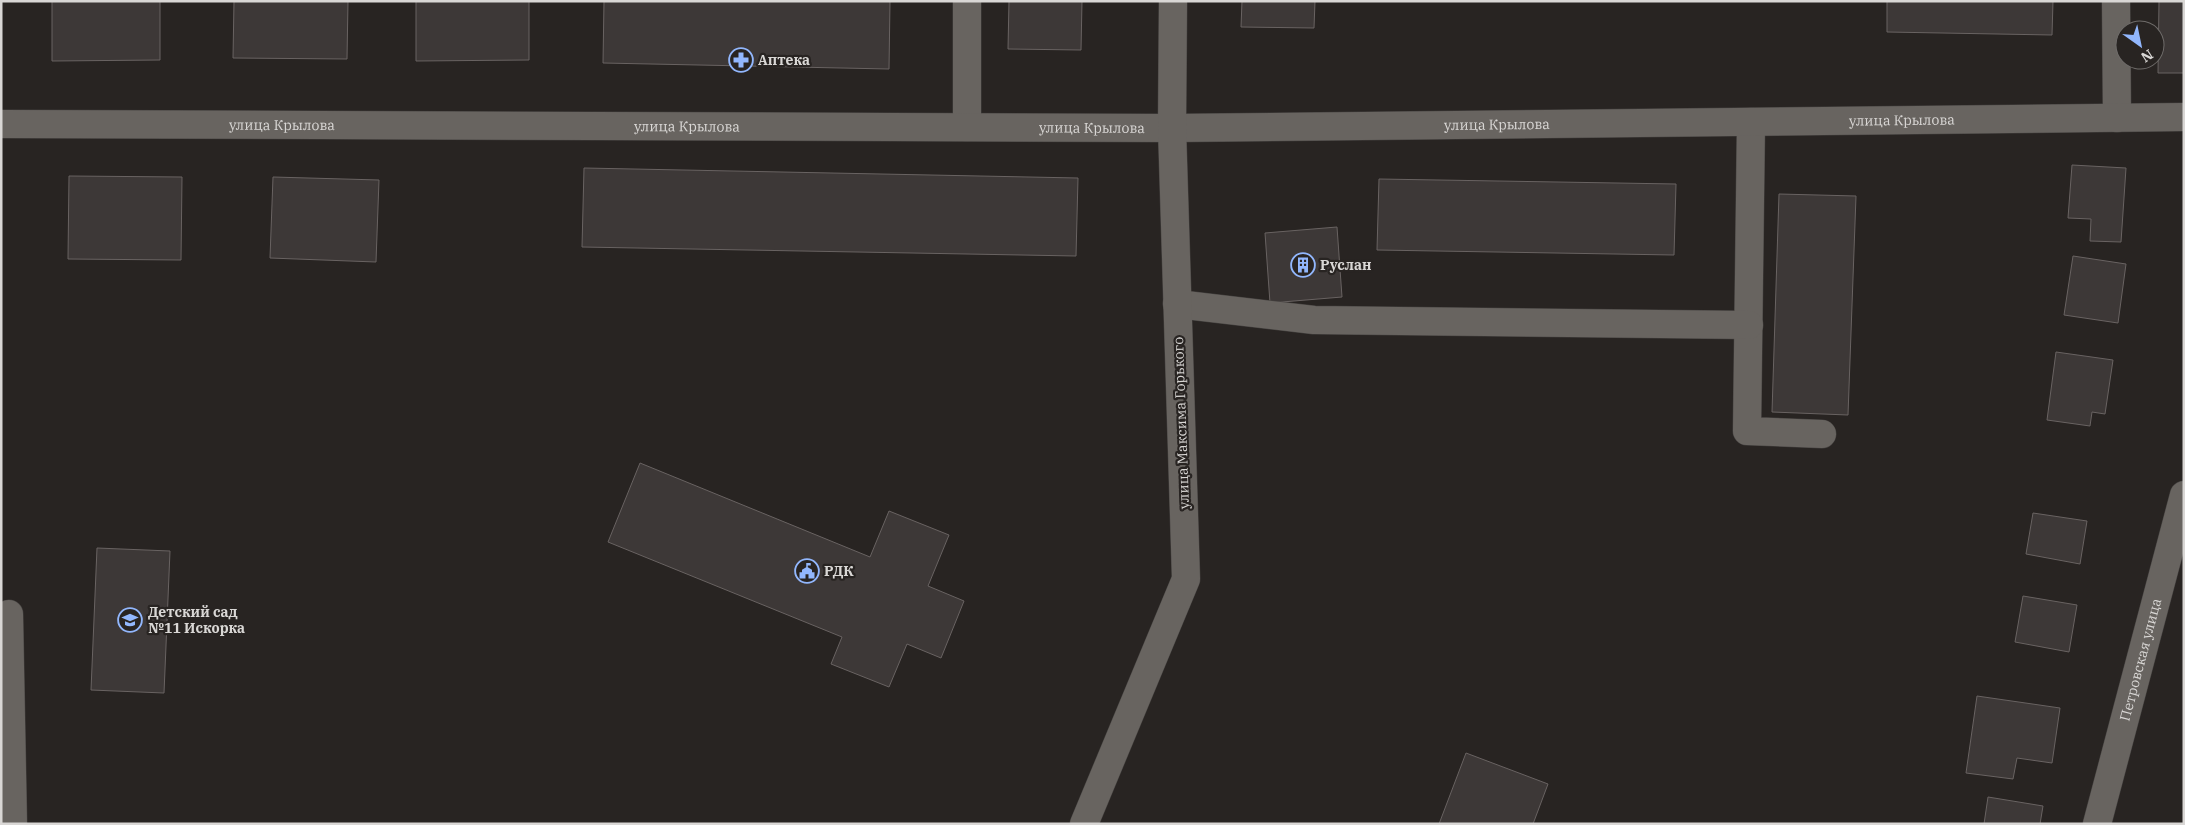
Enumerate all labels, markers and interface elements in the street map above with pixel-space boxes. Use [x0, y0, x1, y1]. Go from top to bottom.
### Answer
north arrow [2115, 20, 2165, 70]
text: N [2138, 45, 2157, 66]
pharmacy icon: Аптека [728, 47, 754, 73]
place label: Аптека [758, 51, 810, 69]
street label: улица Крылова [1849, 110, 1955, 130]
street label: улица Крылова [1444, 115, 1550, 134]
street label: улица Крылова [229, 116, 335, 134]
street label: улица Крылова [634, 117, 740, 136]
street label: улица Крылова [1039, 119, 1145, 137]
building icon: Руслан [1290, 252, 1316, 278]
place label: Руслан [1320, 256, 1371, 274]
street label: улица Максима Горького [1169, 336, 1193, 509]
public building icon: РДК [794, 558, 820, 584]
place label: РДК [824, 562, 854, 580]
street label: Петровская улица [2116, 596, 2165, 723]
place label: Детский сад №11 Искорка [148, 603, 245, 637]
school or university icon: Детский сад №11 Искорка [117, 607, 143, 633]

